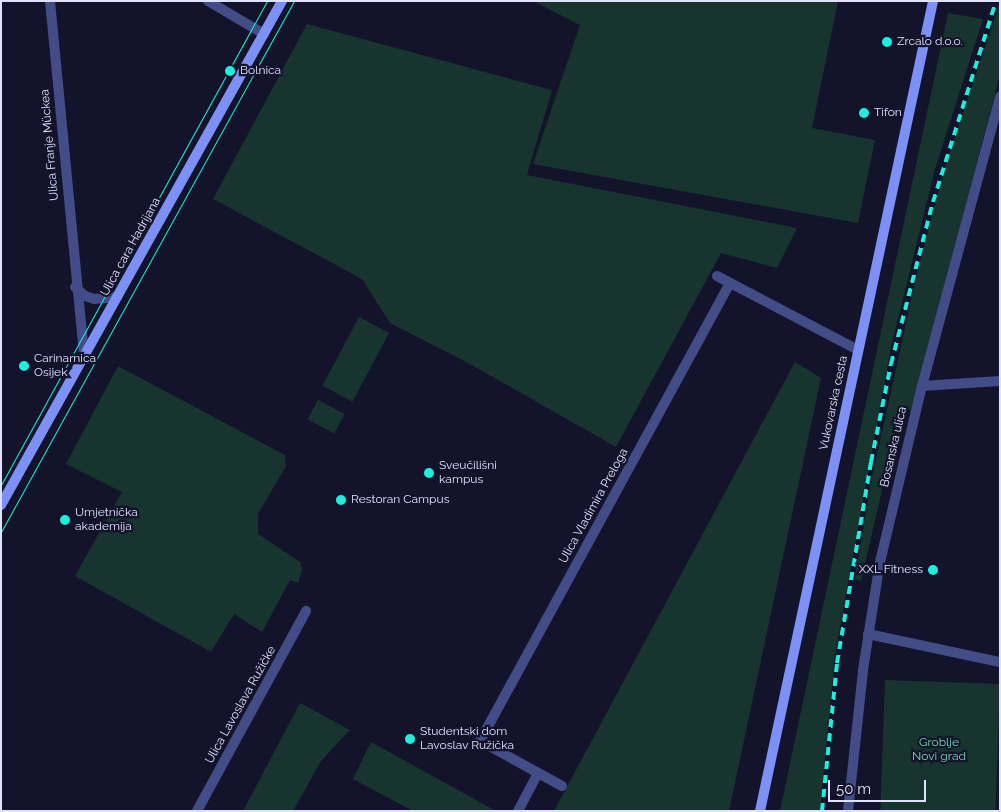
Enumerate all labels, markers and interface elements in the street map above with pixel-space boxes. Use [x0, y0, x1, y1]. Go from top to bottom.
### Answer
place label: Zrcalo d.o.o. [897, 35, 963, 49]
marker: Zrcalo d.o.o. [881, 36, 893, 48]
place label: Bolnica [240, 64, 281, 78]
marker: Bolnica [224, 65, 236, 77]
street label: Ulica Franje Mückea [38, 89, 62, 201]
place label: Tifon [874, 106, 902, 120]
marker: Tifon [858, 107, 870, 119]
street label: Ulica cara Hadrijana [98, 195, 164, 299]
place label: Carinarnica Osijek [34, 352, 96, 380]
street label: Vukovarska cesta [817, 354, 851, 452]
marker: Carinarnica Osijek [18, 360, 30, 372]
street label: Bosanska ulica [878, 405, 910, 489]
street label: Ulica Vladimira Preloga [556, 446, 632, 566]
place label: Sveučilišni kampus [439, 459, 497, 487]
marker: Sveučilišni kampus [423, 467, 435, 479]
place label: Restoran Campus [351, 493, 449, 507]
marker: Restoran Campus [335, 494, 347, 506]
place label: Umjetnička akademija [75, 506, 138, 534]
marker: Umjetnička akademija [59, 514, 71, 526]
place label: XXL Fitness [858, 563, 923, 577]
marker: XXL Fitness [927, 564, 939, 576]
street label: Ulica Lavoslava Ružičke [203, 644, 279, 766]
place label: Studentski dom Lavoslav Ružička [420, 725, 514, 753]
marker: Studentski dom Lavoslav Ružička [404, 733, 416, 745]
park label: Groblje Novi grad [912, 736, 966, 764]
scale bar [831, 770, 928, 802]
text: 50 m [836, 780, 871, 798]

